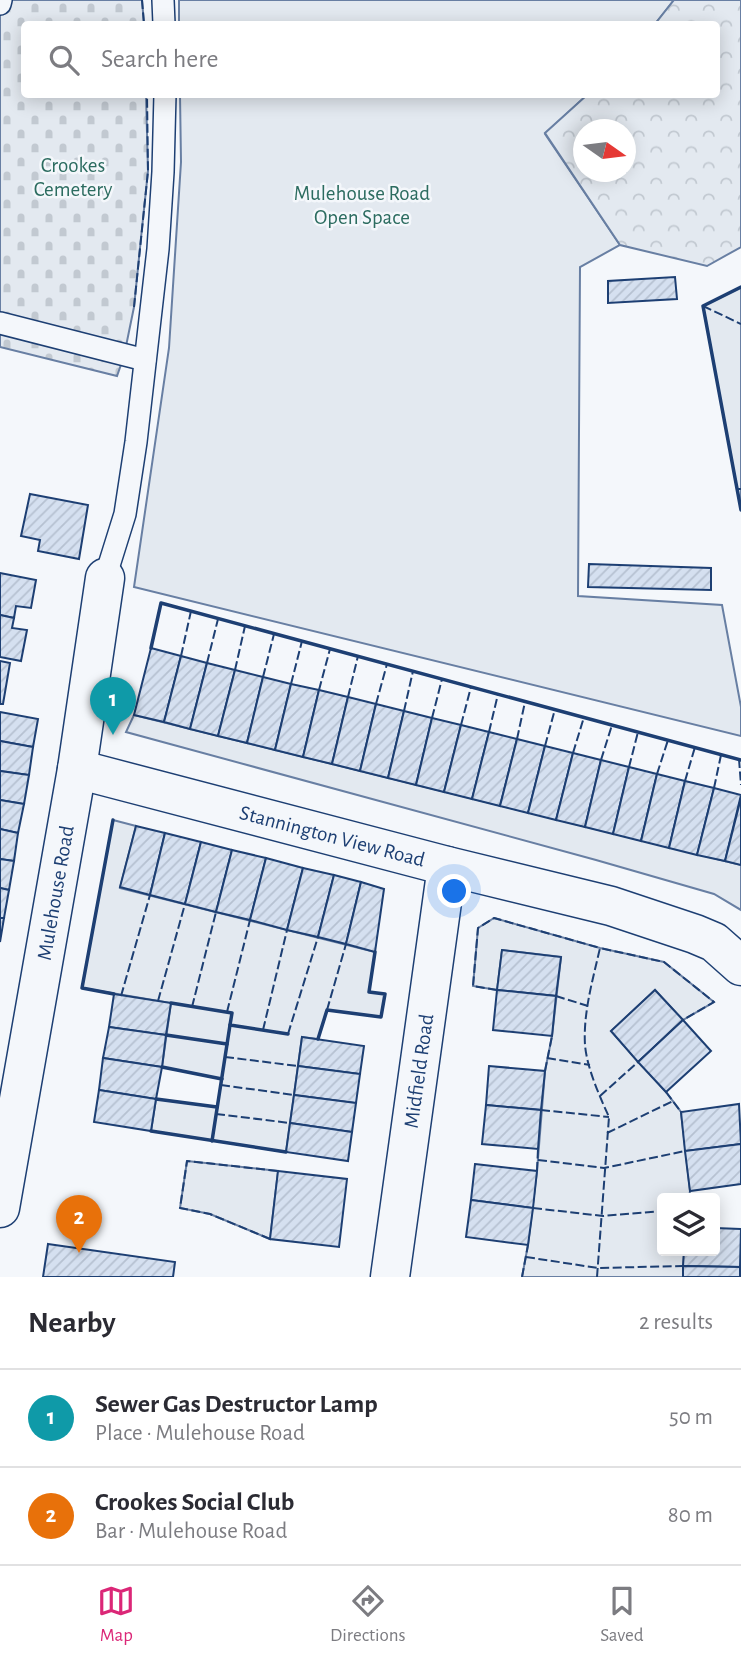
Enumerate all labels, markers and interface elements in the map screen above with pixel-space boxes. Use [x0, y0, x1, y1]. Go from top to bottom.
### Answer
search box [21, 21, 720, 98]
icon: search [45, 41, 83, 79]
text: Search here [101, 46, 219, 72]
north arrow [573, 119, 636, 182]
park label: Crookes Cemetery [34, 155, 112, 200]
park label: Mulehouse Road Open Space [294, 183, 430, 228]
pin: 1 [90, 677, 136, 735]
street label: Stannington View Road [237, 802, 427, 870]
street label: Mulehouse Road [33, 824, 77, 962]
your location [437, 874, 471, 908]
street label: Midfield Road [400, 1012, 437, 1129]
map controls [657, 1193, 720, 1256]
button: layers [657, 1193, 720, 1256]
pin: 2 [56, 1195, 102, 1253]
text: Nearby [28, 1308, 116, 1338]
text: 2 results [639, 1311, 713, 1334]
text: Sewer Gas Destructor Lamp [95, 1391, 378, 1417]
text: 1 [47, 1406, 55, 1429]
text: 50 m [669, 1406, 713, 1429]
text: Place · Mulehouse Road [95, 1422, 305, 1445]
text: Crookes Social Club [95, 1489, 294, 1515]
text: 2 [46, 1504, 56, 1527]
text: 80 m [668, 1504, 713, 1527]
text: Bar · Mulehouse Road [95, 1520, 287, 1543]
tab: Map [97, 1582, 135, 1647]
tab: Directions [330, 1582, 406, 1647]
tab: Saved [600, 1582, 644, 1647]

